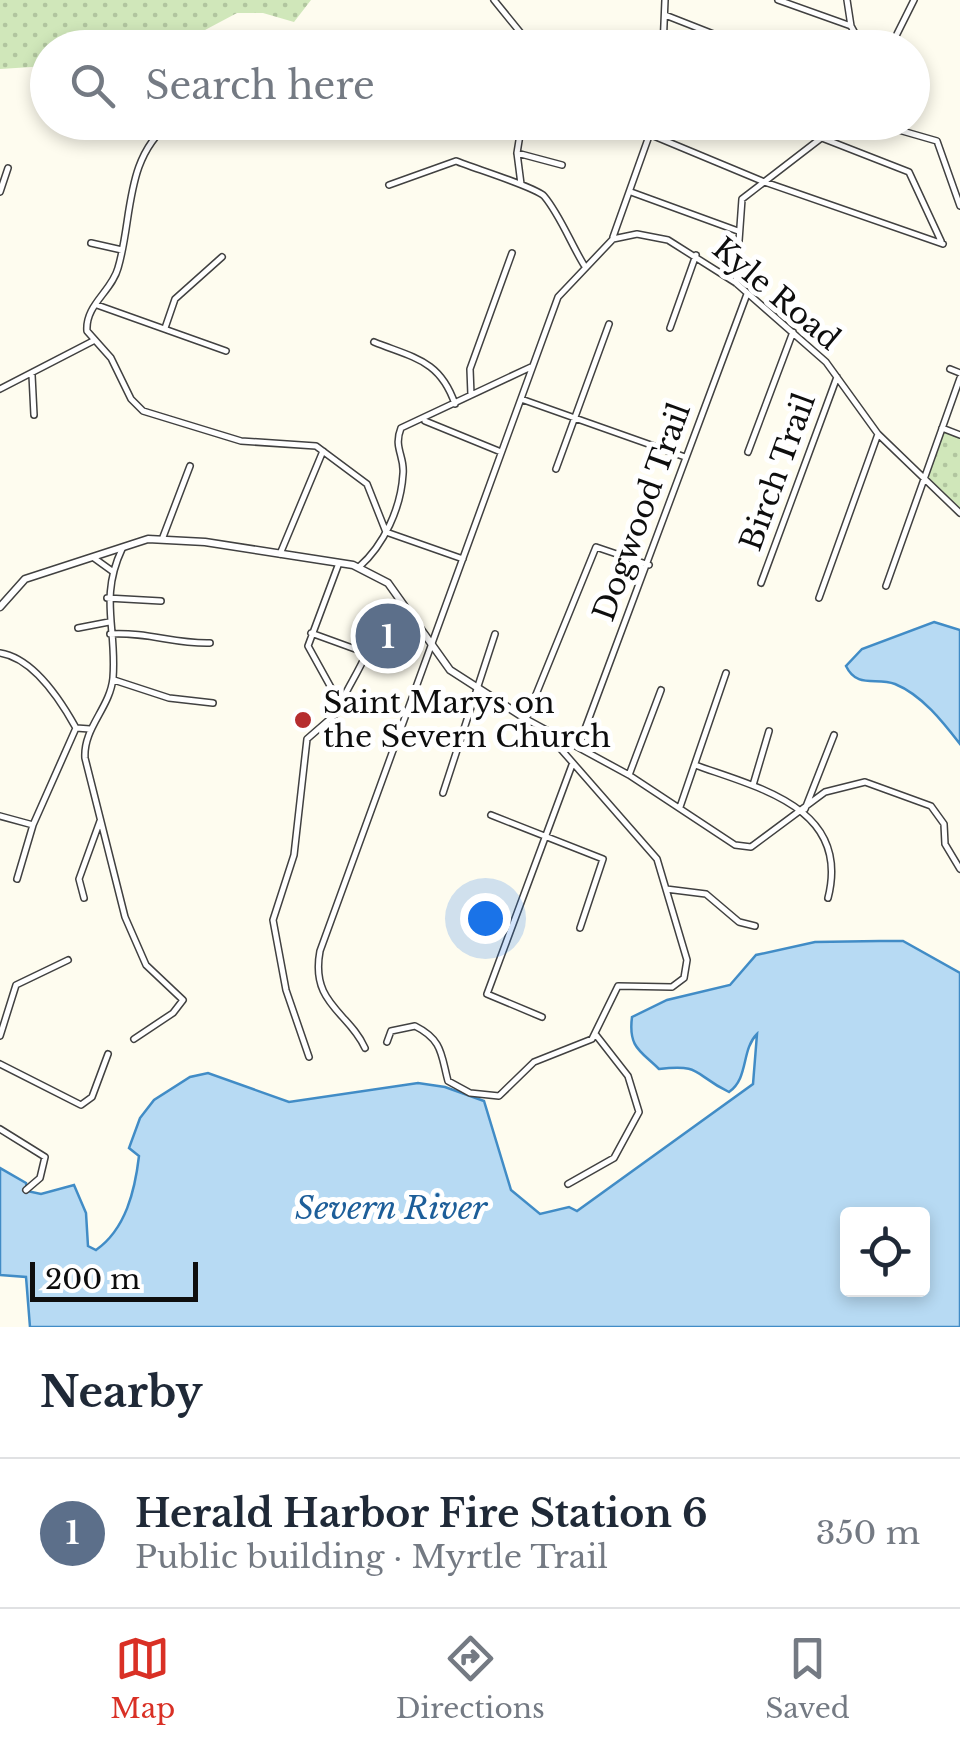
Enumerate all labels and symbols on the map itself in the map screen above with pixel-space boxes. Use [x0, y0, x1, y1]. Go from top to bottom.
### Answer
street label: Kyle Road [705, 230, 848, 358]
street label: Birch Trail [732, 388, 823, 555]
street label: Dogwood Trail [585, 398, 698, 626]
pin: 1 [356, 598, 420, 674]
place label: Saint Marys on the Severn Church [323, 684, 611, 755]
marker: Saint Marys on the Severn Church [292, 709, 314, 731]
your location [460, 893, 511, 944]
water label: Severn River [295, 1188, 488, 1228]
scale bar [30, 1257, 198, 1302]

